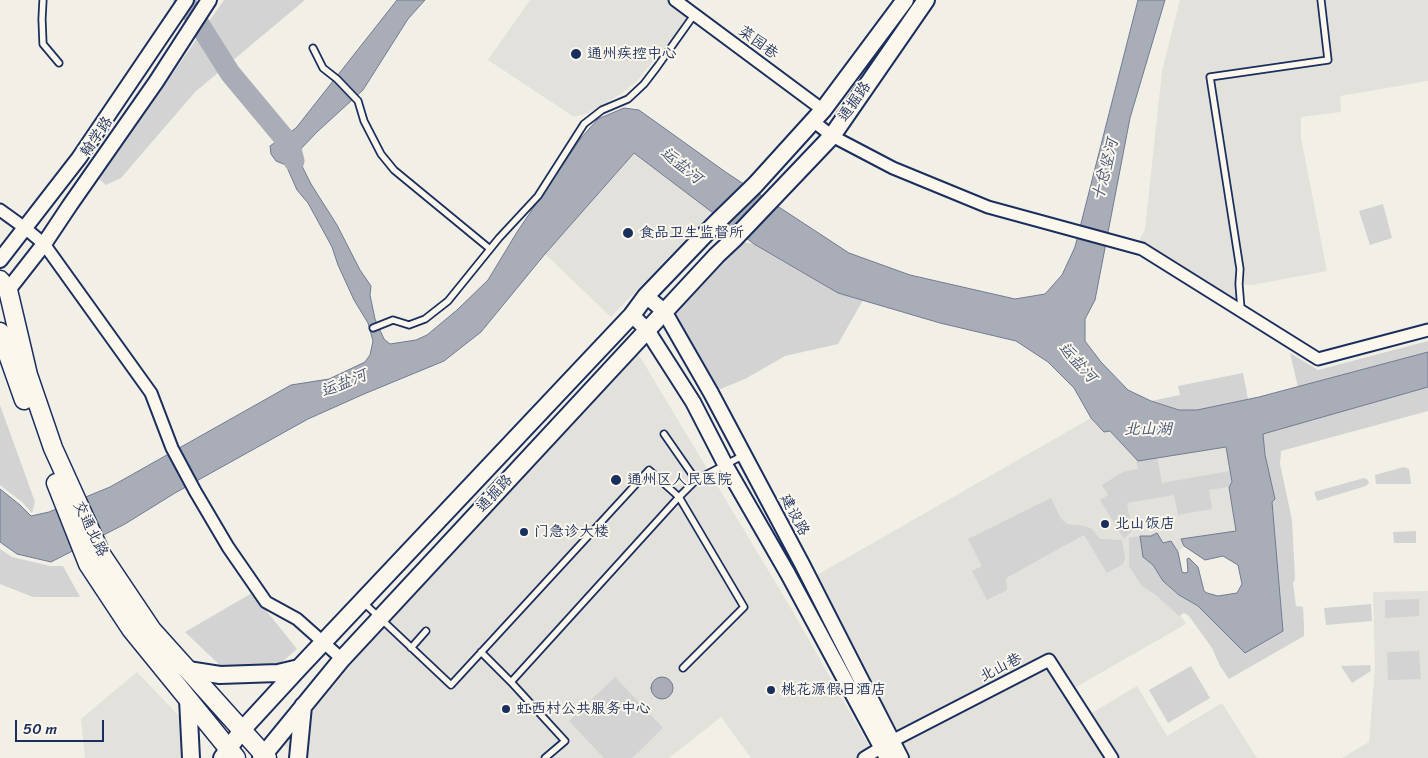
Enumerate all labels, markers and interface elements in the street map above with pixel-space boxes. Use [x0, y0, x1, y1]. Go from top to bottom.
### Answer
street label: 菜园巷 [735, 22, 781, 64]
place label: 通州疾控中心 [587, 45, 677, 63]
marker: 通州疾控中心 [569, 47, 583, 61]
street label: 通掘路 [835, 78, 875, 126]
street label: 翰学路 [77, 113, 117, 161]
water label: 十总竖河 [1089, 137, 1123, 203]
water label: 运盐河 [656, 143, 706, 189]
place label: 食品卫生监督所 [639, 224, 744, 242]
marker: 食品卫生监督所 [621, 226, 635, 240]
water label: 运盐河 [1054, 339, 1100, 387]
water label: 运盐河 [318, 366, 370, 402]
water label: 北山湖 [1124, 420, 1172, 440]
street label: 通掘路 [473, 471, 517, 517]
place label: 通州区人民医院 [627, 471, 732, 489]
marker: 通州区人民医院 [609, 473, 623, 487]
street label: 建设路 [775, 491, 813, 539]
street label: 交通北路 [69, 498, 111, 560]
place label: 北山饭店 [1115, 515, 1175, 533]
marker: 北山饭店 [1099, 518, 1111, 530]
place label: 门急诊大楼 [534, 523, 609, 541]
marker: 门急诊大楼 [518, 526, 530, 538]
street label: 北山巷 [977, 650, 1025, 686]
place label: 桃花源假日酒店 [781, 681, 886, 699]
marker: 桃花源假日酒店 [765, 684, 777, 696]
place label: 虹西村公共服务中心 [516, 700, 651, 718]
marker: 虹西村公共服务中心 [500, 703, 512, 715]
scale bar [18, 710, 106, 742]
text: 50 m [23, 716, 57, 742]

